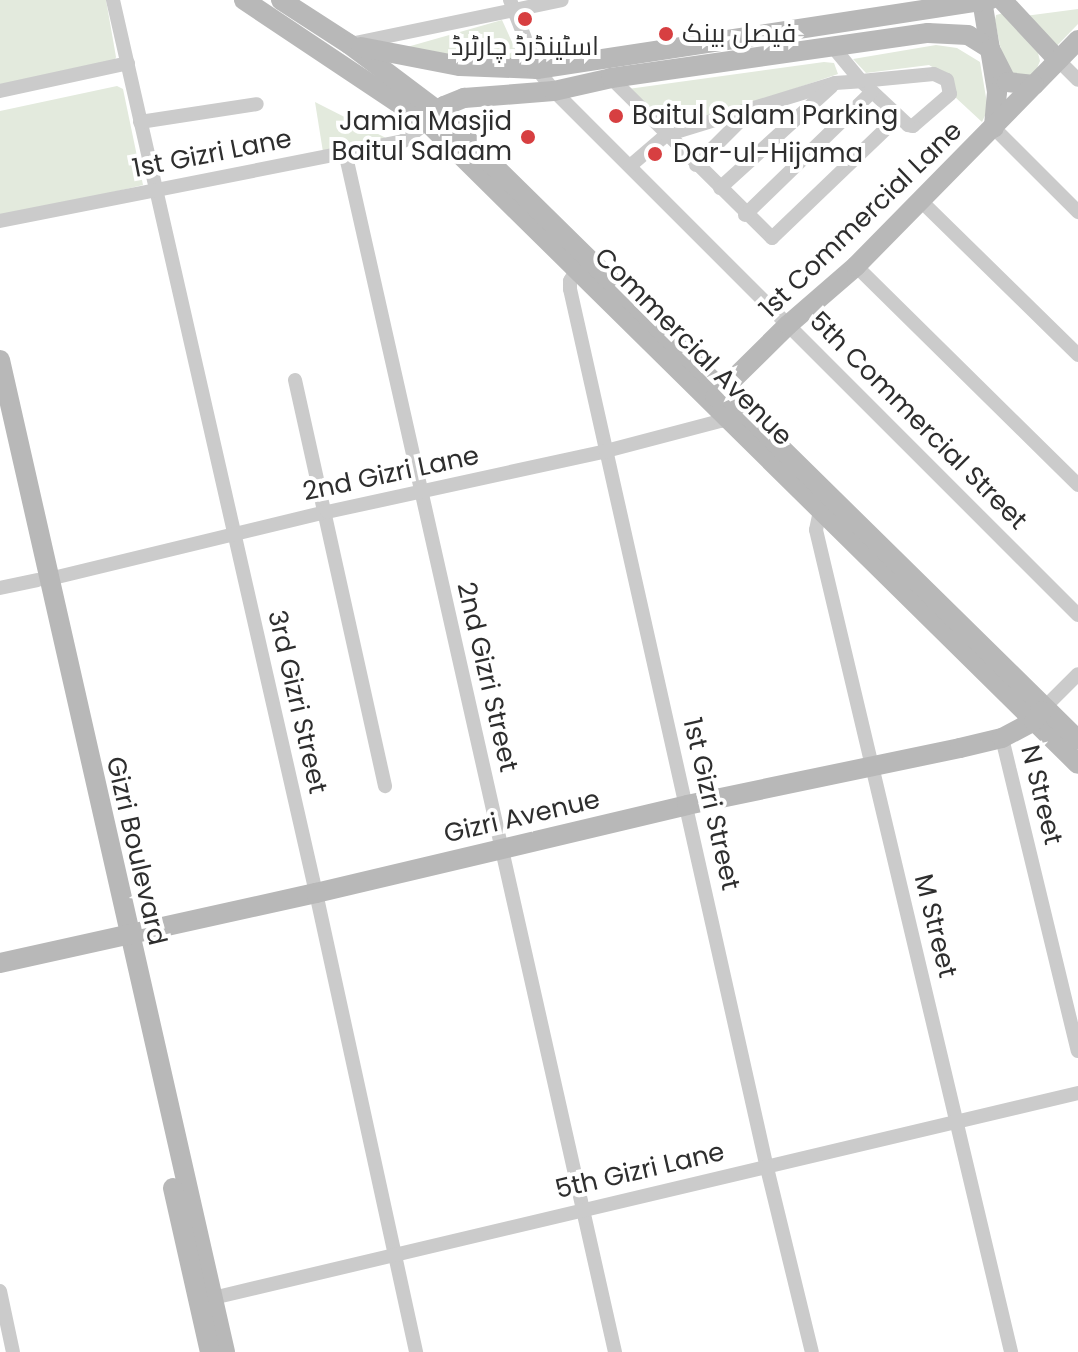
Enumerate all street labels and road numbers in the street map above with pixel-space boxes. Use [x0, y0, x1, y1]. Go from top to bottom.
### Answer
street label: 1st Commercial Lane [753, 115, 969, 325]
street label: 1st Gizri Lane [130, 123, 294, 185]
street label: Commercial Avenue [588, 242, 798, 452]
street label: 5th Commercial Street [803, 306, 1033, 536]
street label: 2nd Gizri Lane [300, 440, 482, 508]
street label: 2nd Gizri Street [450, 579, 524, 775]
street label: 3rd Gizri Street [261, 607, 333, 797]
street label: 1st Gizri Street [676, 715, 746, 893]
street label: N Street [1014, 742, 1068, 848]
street label: Gizri Boulevard [99, 754, 173, 948]
street label: Gizri Avenue [441, 784, 603, 850]
street label: M Street [907, 871, 963, 981]
street label: 5th Gizri Lane [552, 1136, 728, 1206]

